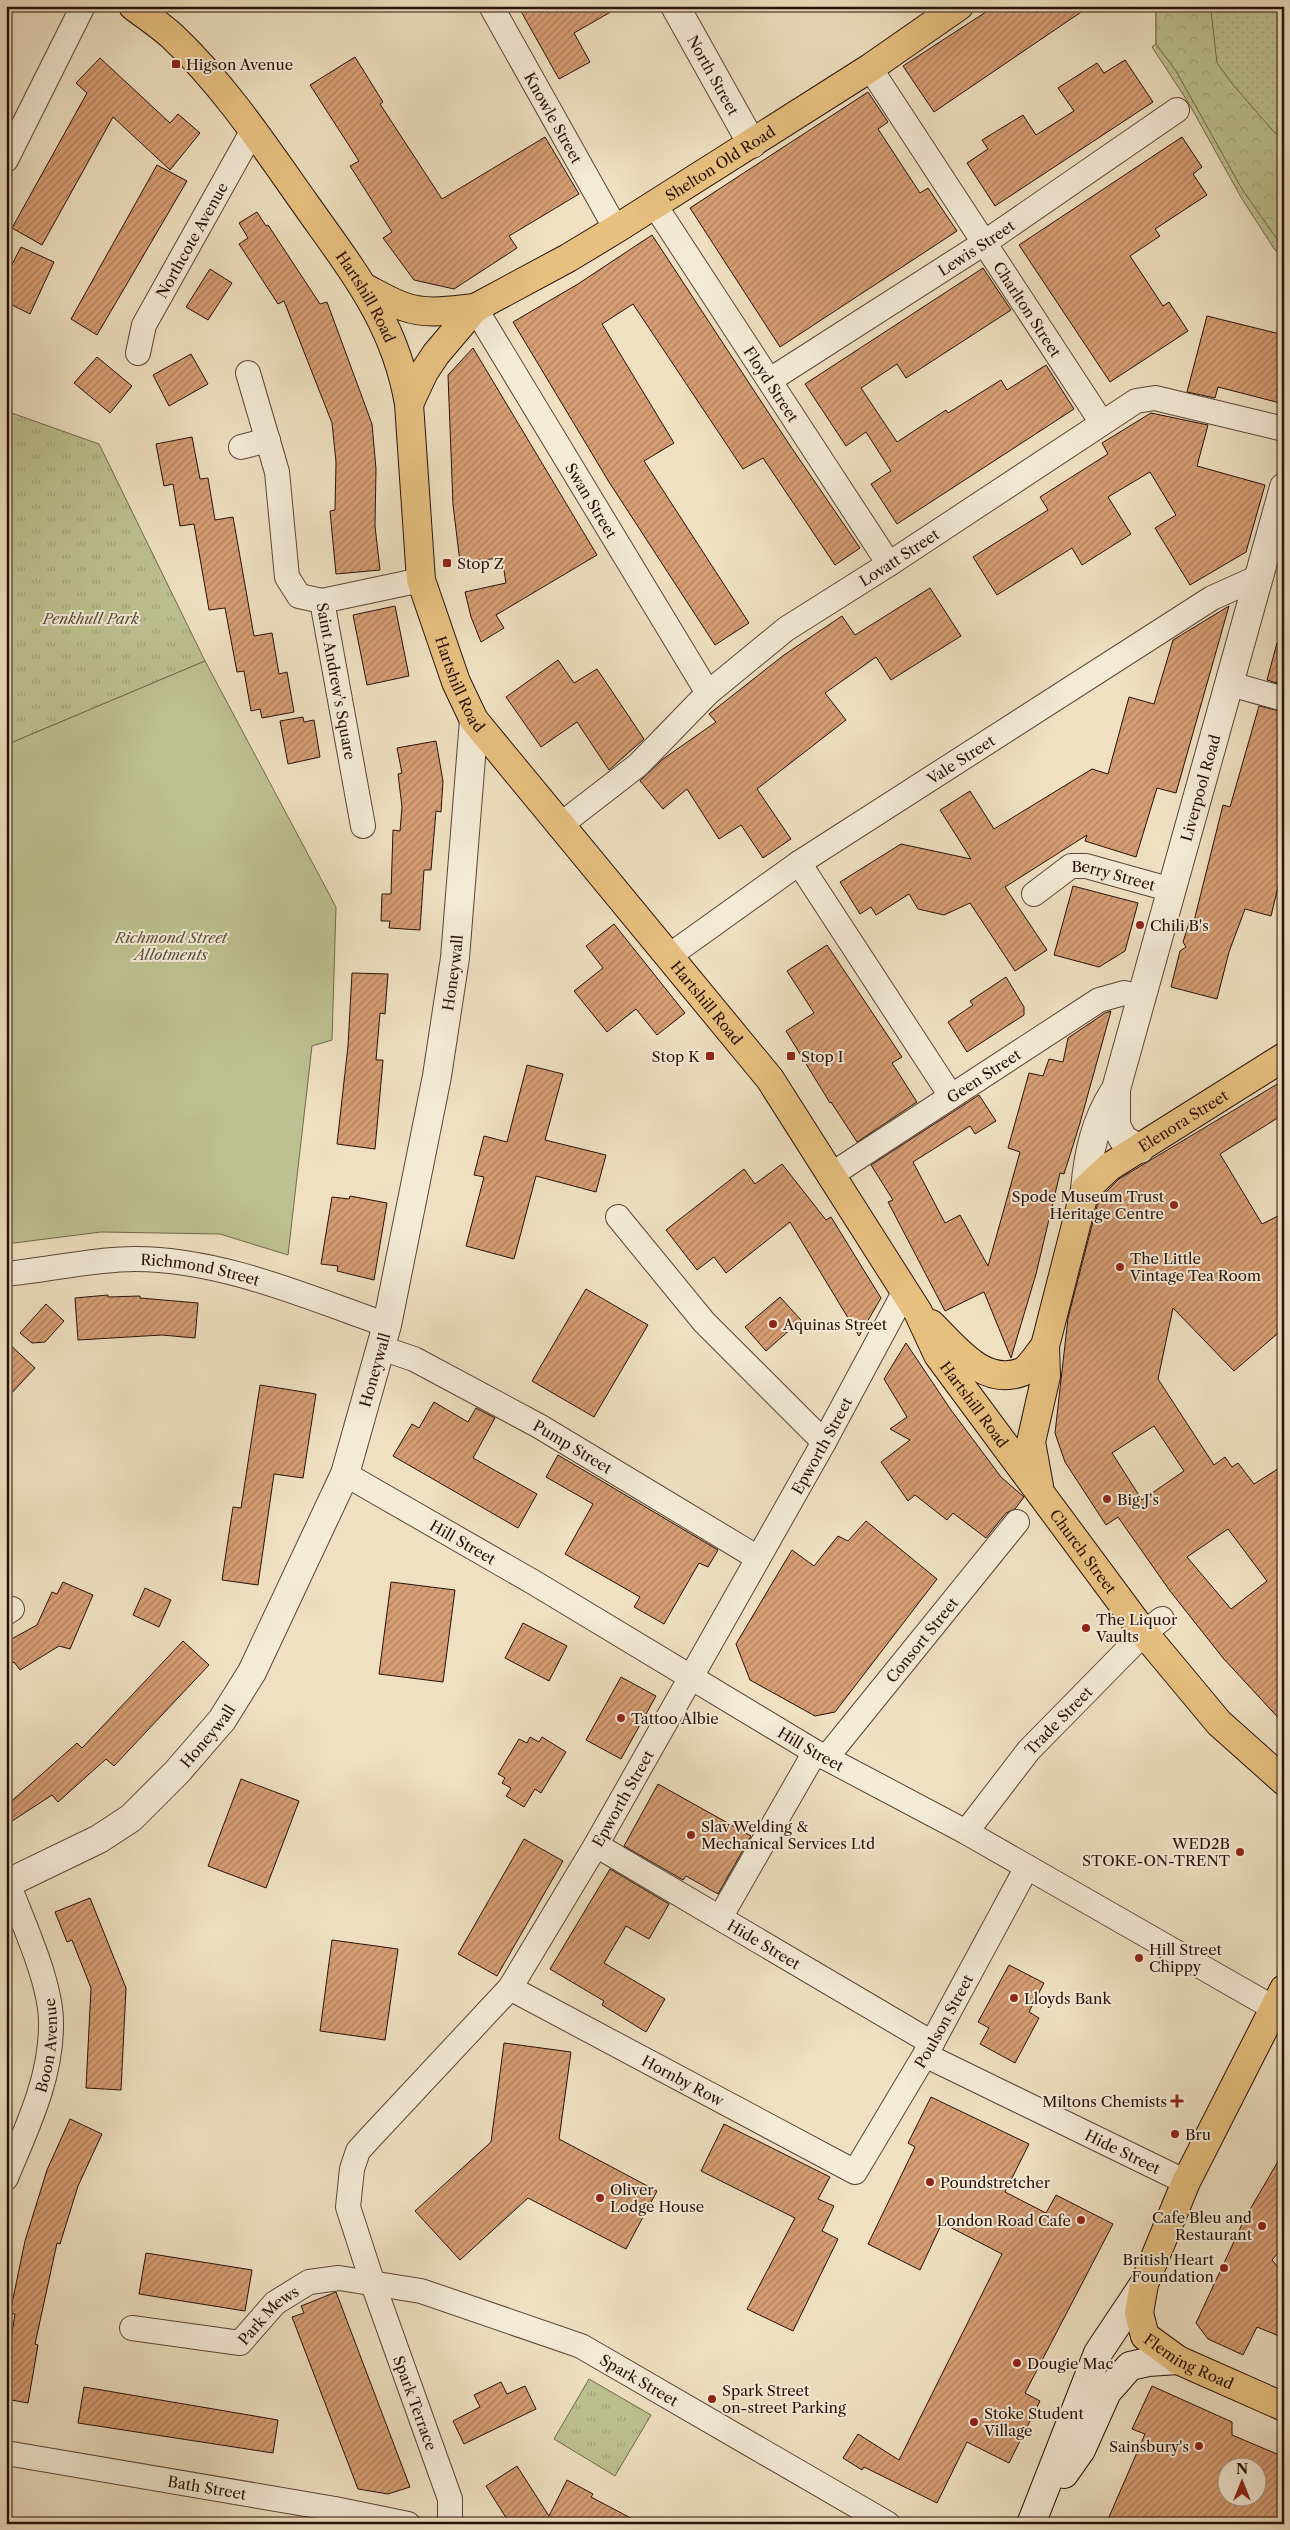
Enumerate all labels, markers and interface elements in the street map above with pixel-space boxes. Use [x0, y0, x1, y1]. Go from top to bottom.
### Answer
street label: North Street [684, 32, 744, 119]
place label: Higson Avenue [186, 55, 293, 74]
marker: Higson Avenue [170, 58, 182, 70]
street label: Knowle Street [520, 69, 587, 167]
street label: Shelton Old Road [662, 121, 778, 205]
street label: Northcote Avenue [152, 179, 231, 301]
street label: Lewis Street [934, 215, 1019, 280]
street label: Hartshill Road [332, 247, 400, 345]
street label: Charlton Street [989, 258, 1066, 361]
street label: Floyd Street [740, 343, 804, 426]
street label: Swan Street [561, 459, 622, 542]
street label: Lovatt Street [855, 524, 943, 590]
place label: Stop Z [457, 554, 504, 573]
marker: Stop Z [441, 557, 453, 569]
street label: Saint Andrew's Square [313, 601, 360, 761]
park label: Penkhull Park [42, 609, 139, 628]
street label: Hartshill Road [431, 633, 489, 736]
street label: Vale Street [922, 730, 999, 789]
street label: Liverpool Road [1176, 732, 1224, 843]
street label: Berry Street [1072, 856, 1158, 895]
place label: Chili B's [1150, 916, 1209, 935]
marker: Chili B's [1134, 919, 1146, 931]
park label: Richmond Street Allotments [114, 928, 228, 964]
street label: Honeywall [438, 933, 466, 1012]
street label: Hartshill Road [667, 957, 747, 1048]
street label: Geen Street [943, 1044, 1025, 1107]
place label: Stop K [652, 1047, 701, 1066]
place label: Stop I [801, 1047, 843, 1066]
marker: Stop K [704, 1050, 716, 1062]
marker: Stop I [785, 1050, 797, 1062]
street label: Elenora Street [1135, 1085, 1232, 1156]
place label: Spode Museum Trust Heritage Centre [1012, 1187, 1165, 1223]
marker: Spode Museum Trust Heritage Centre [1168, 1199, 1180, 1211]
place label: The Little Vintage Tea Room [1129, 1249, 1261, 1285]
street label: Richmond Street [140, 1250, 263, 1290]
marker: The Little Vintage Tea Room [1114, 1261, 1126, 1273]
place label: Aquinas Street [782, 1315, 888, 1334]
marker: Aquinas Street [767, 1318, 779, 1330]
street label: Honeywall [355, 1330, 394, 1409]
street label: Hartshill Road [936, 1357, 1013, 1451]
street label: Epworth Street [787, 1393, 856, 1497]
street label: Pump Street [530, 1415, 616, 1478]
place label: Big J's [1117, 1490, 1159, 1509]
marker: Big J's [1101, 1493, 1113, 1505]
street label: Church Street [1046, 1505, 1121, 1598]
street label: Hill Street [427, 1515, 500, 1568]
street label: Consort Street [881, 1593, 962, 1686]
place label: The Liquor Vaults [1095, 1610, 1178, 1646]
marker: The Liquor Vaults [1080, 1622, 1092, 1634]
street label: Trade Street [1020, 1682, 1096, 1759]
street label: Honeywall [176, 1700, 239, 1771]
place label: Tattoo Albie [631, 1709, 719, 1728]
marker: Tattoo Albie [615, 1712, 627, 1724]
street label: Hill Street [775, 1722, 848, 1775]
street label: Epworth Street [588, 1746, 658, 1850]
place label: Slav Welding & Mechanical Services Ltd [701, 1817, 875, 1853]
marker: Slav Welding & Mechanical Services Ltd [685, 1829, 697, 1841]
place label: WED2B STOKE-ON-TRENT [1082, 1834, 1231, 1870]
marker: WED2B STOKE-ON-TRENT [1234, 1846, 1246, 1858]
street label: Hide Street [724, 1915, 805, 1973]
place label: Hill Street Chippy [1149, 1940, 1223, 1976]
marker: Hill Street Chippy [1133, 1952, 1145, 1964]
street label: Poulson Street [910, 1970, 977, 2071]
place label: Lloyds Bank [1024, 1989, 1112, 2008]
marker: Lloyds Bank [1008, 1992, 1020, 2004]
street label: Boon Avenue [31, 1997, 61, 2095]
street label: Hornby Row [639, 2051, 728, 2110]
place label: Miltons Chemists [1042, 2092, 1167, 2111]
marker: Miltons Chemists [1171, 2095, 1183, 2107]
street label: Hide Street [1082, 2125, 1164, 2178]
place label: Bru [1185, 2125, 1211, 2144]
marker: Bru [1169, 2128, 1181, 2140]
place label: Poundstretcher [940, 2173, 1051, 2192]
marker: Poundstretcher [924, 2176, 936, 2188]
place label: Oliver Lodge House [610, 2180, 704, 2216]
marker: Oliver Lodge House [594, 2192, 606, 2204]
place label: Cafe Bleu and Restaurant [1152, 2208, 1253, 2244]
place label: London Road Cafe [937, 2211, 1071, 2230]
marker: London Road Cafe [1075, 2214, 1087, 2226]
marker: Cafe Bleu and Restaurant [1256, 2220, 1268, 2232]
place label: British Heart Foundation [1122, 2250, 1215, 2286]
marker: British Heart Foundation [1218, 2262, 1230, 2274]
street label: Park Mews [233, 2281, 302, 2349]
street label: Fleming Road [1140, 2329, 1237, 2393]
street label: Spark Street [597, 2350, 682, 2410]
street label: Spark Terrace [389, 2353, 441, 2453]
place label: Dougie Mac [1027, 2354, 1113, 2373]
marker: Dougie Mac [1011, 2357, 1023, 2369]
place label: Spark Street on-street Parking [722, 2381, 846, 2417]
marker: Spark Street on-street Parking [706, 2393, 718, 2405]
place label: Stoke Student Village [983, 2404, 1084, 2440]
marker: Stoke Student Village [968, 2416, 980, 2428]
place label: Sainsbury's [1109, 2437, 1189, 2456]
marker: Sainsbury's [1193, 2440, 1205, 2452]
north arrow [1218, 2458, 1268, 2508]
text: N [1236, 2460, 1248, 2478]
street label: Bath Street [166, 2471, 249, 2503]

